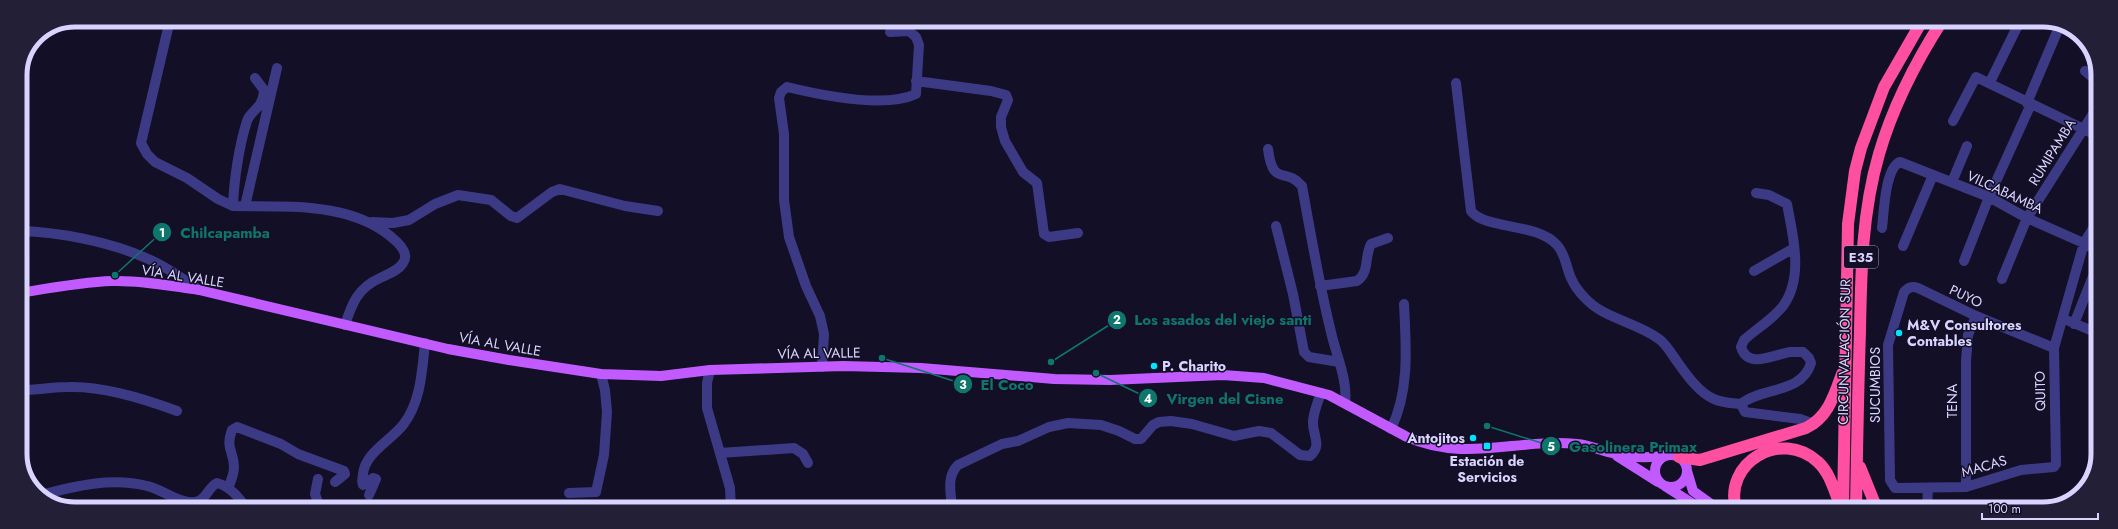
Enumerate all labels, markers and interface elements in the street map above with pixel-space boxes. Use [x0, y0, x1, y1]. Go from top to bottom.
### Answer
street label: RUMIPAMBA [2024, 114, 2081, 189]
street label: VILCABAMBA [1964, 166, 2047, 219]
callout: Chilcapamba [152, 219, 278, 246]
text: Chilcapamba [180, 222, 270, 244]
text: 1 [159, 224, 165, 242]
road number: E35 [1844, 246, 1878, 268]
street label: VÍA AL VALLE [140, 260, 226, 292]
street label: CIRCUNVALACIÓN SUR [1833, 279, 1855, 425]
street label: PUYO [1946, 280, 1986, 312]
callout: Los asados del viejo santi [1107, 306, 1320, 333]
text: Los asados del viejo santi [1134, 309, 1312, 331]
text: 2 [1113, 311, 1121, 329]
place label: M&V Consultores Contables [1907, 315, 2022, 351]
street label: VÍA AL VALLE [457, 327, 543, 361]
marker: M&V Consultores Contables [1894, 328, 1904, 338]
street label: VÍA AL VALLE [777, 342, 861, 364]
street label: SUCUMBIOS [1865, 347, 1885, 423]
place label: P. Charito [1162, 356, 1226, 376]
marker: P. Charito [1149, 361, 1159, 371]
callout: El Coco [953, 371, 1042, 398]
street label: QUITO [2030, 371, 2050, 411]
text: El Coco [980, 374, 1034, 396]
text: 3 [959, 376, 967, 394]
street label: TENA [1942, 383, 1962, 418]
callout: Virgen del Cisne [1138, 385, 1291, 412]
text: Virgen del Cisne [1165, 388, 1284, 410]
text: 4 [1144, 390, 1152, 408]
place label: Antojitos [1406, 428, 1466, 448]
marker: Antojitos [1468, 433, 1478, 443]
callout: Gasolinera Primax [1541, 433, 1705, 460]
text: Gasolinera Primax [1569, 436, 1697, 458]
text: 5 [1547, 438, 1555, 456]
marker: Estación de Servicios [1482, 441, 1492, 451]
street label: MACAS [1959, 450, 2009, 482]
place label: Estación de Servicios [1450, 451, 1524, 487]
scale bar [1982, 495, 2098, 521]
text: 100 m [1988, 500, 2021, 518]

